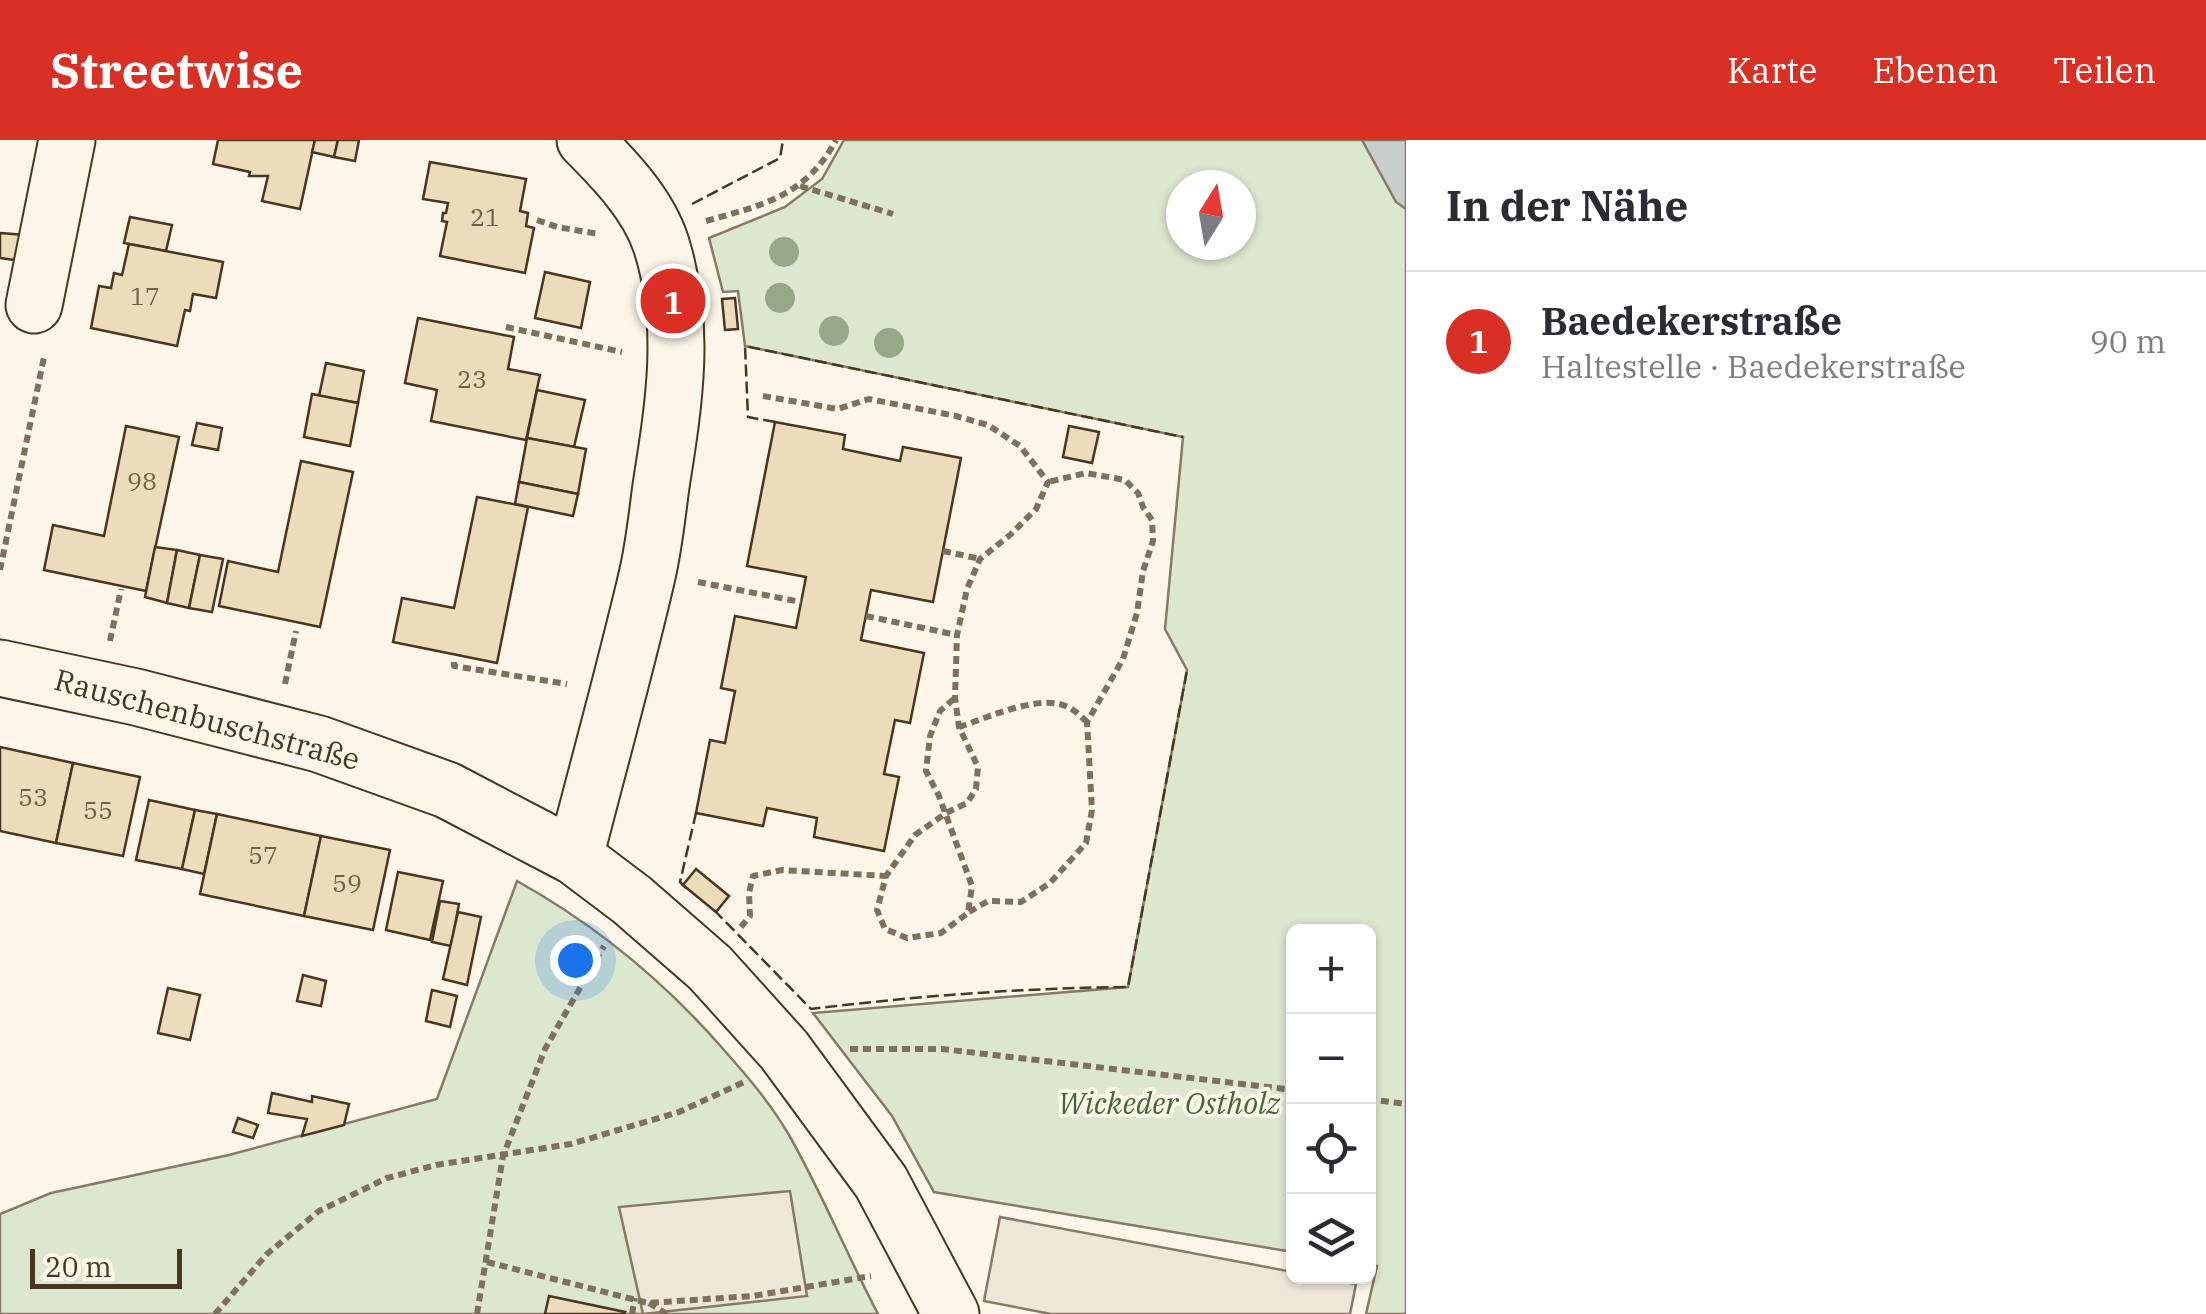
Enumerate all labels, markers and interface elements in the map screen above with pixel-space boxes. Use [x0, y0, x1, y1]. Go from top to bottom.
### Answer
text: Streetwise [50, 39, 303, 101]
text: Karte [1727, 47, 1817, 93]
text: Ebenen [1872, 47, 1998, 93]
text: Teilen [2053, 47, 2156, 93]
north arrow [1166, 170, 1256, 260]
text: In der Nähe [1446, 178, 1688, 233]
house number: 21 [470, 200, 500, 233]
pin: 1 [640, 264, 706, 338]
house number: 17 [130, 279, 160, 312]
text: Baedekerstraße [1541, 296, 1842, 345]
text: 1 [1469, 320, 1488, 362]
text: 90 m [2090, 320, 2166, 362]
text: Haltestelle · Baedekerstraße [1541, 345, 1966, 387]
house number: 23 [457, 362, 487, 395]
house number: 98 [127, 464, 157, 497]
street label: Rauschenbuschstraße [50, 659, 364, 778]
house number: 53 [18, 780, 48, 813]
house number: 55 [83, 793, 113, 826]
house number: 57 [248, 838, 278, 871]
house number: 59 [332, 866, 362, 899]
map controls [1286, 924, 1376, 1284]
button: + [1286, 924, 1376, 1014]
your location [550, 935, 601, 986]
button: − [1286, 1014, 1376, 1104]
park label: Wickeder Ostholz [1058, 1083, 1280, 1122]
button: locate [1286, 1104, 1376, 1194]
button: layers [1286, 1194, 1376, 1284]
scale bar [30, 1244, 182, 1288]
text: 20 m [45, 1248, 112, 1285]

